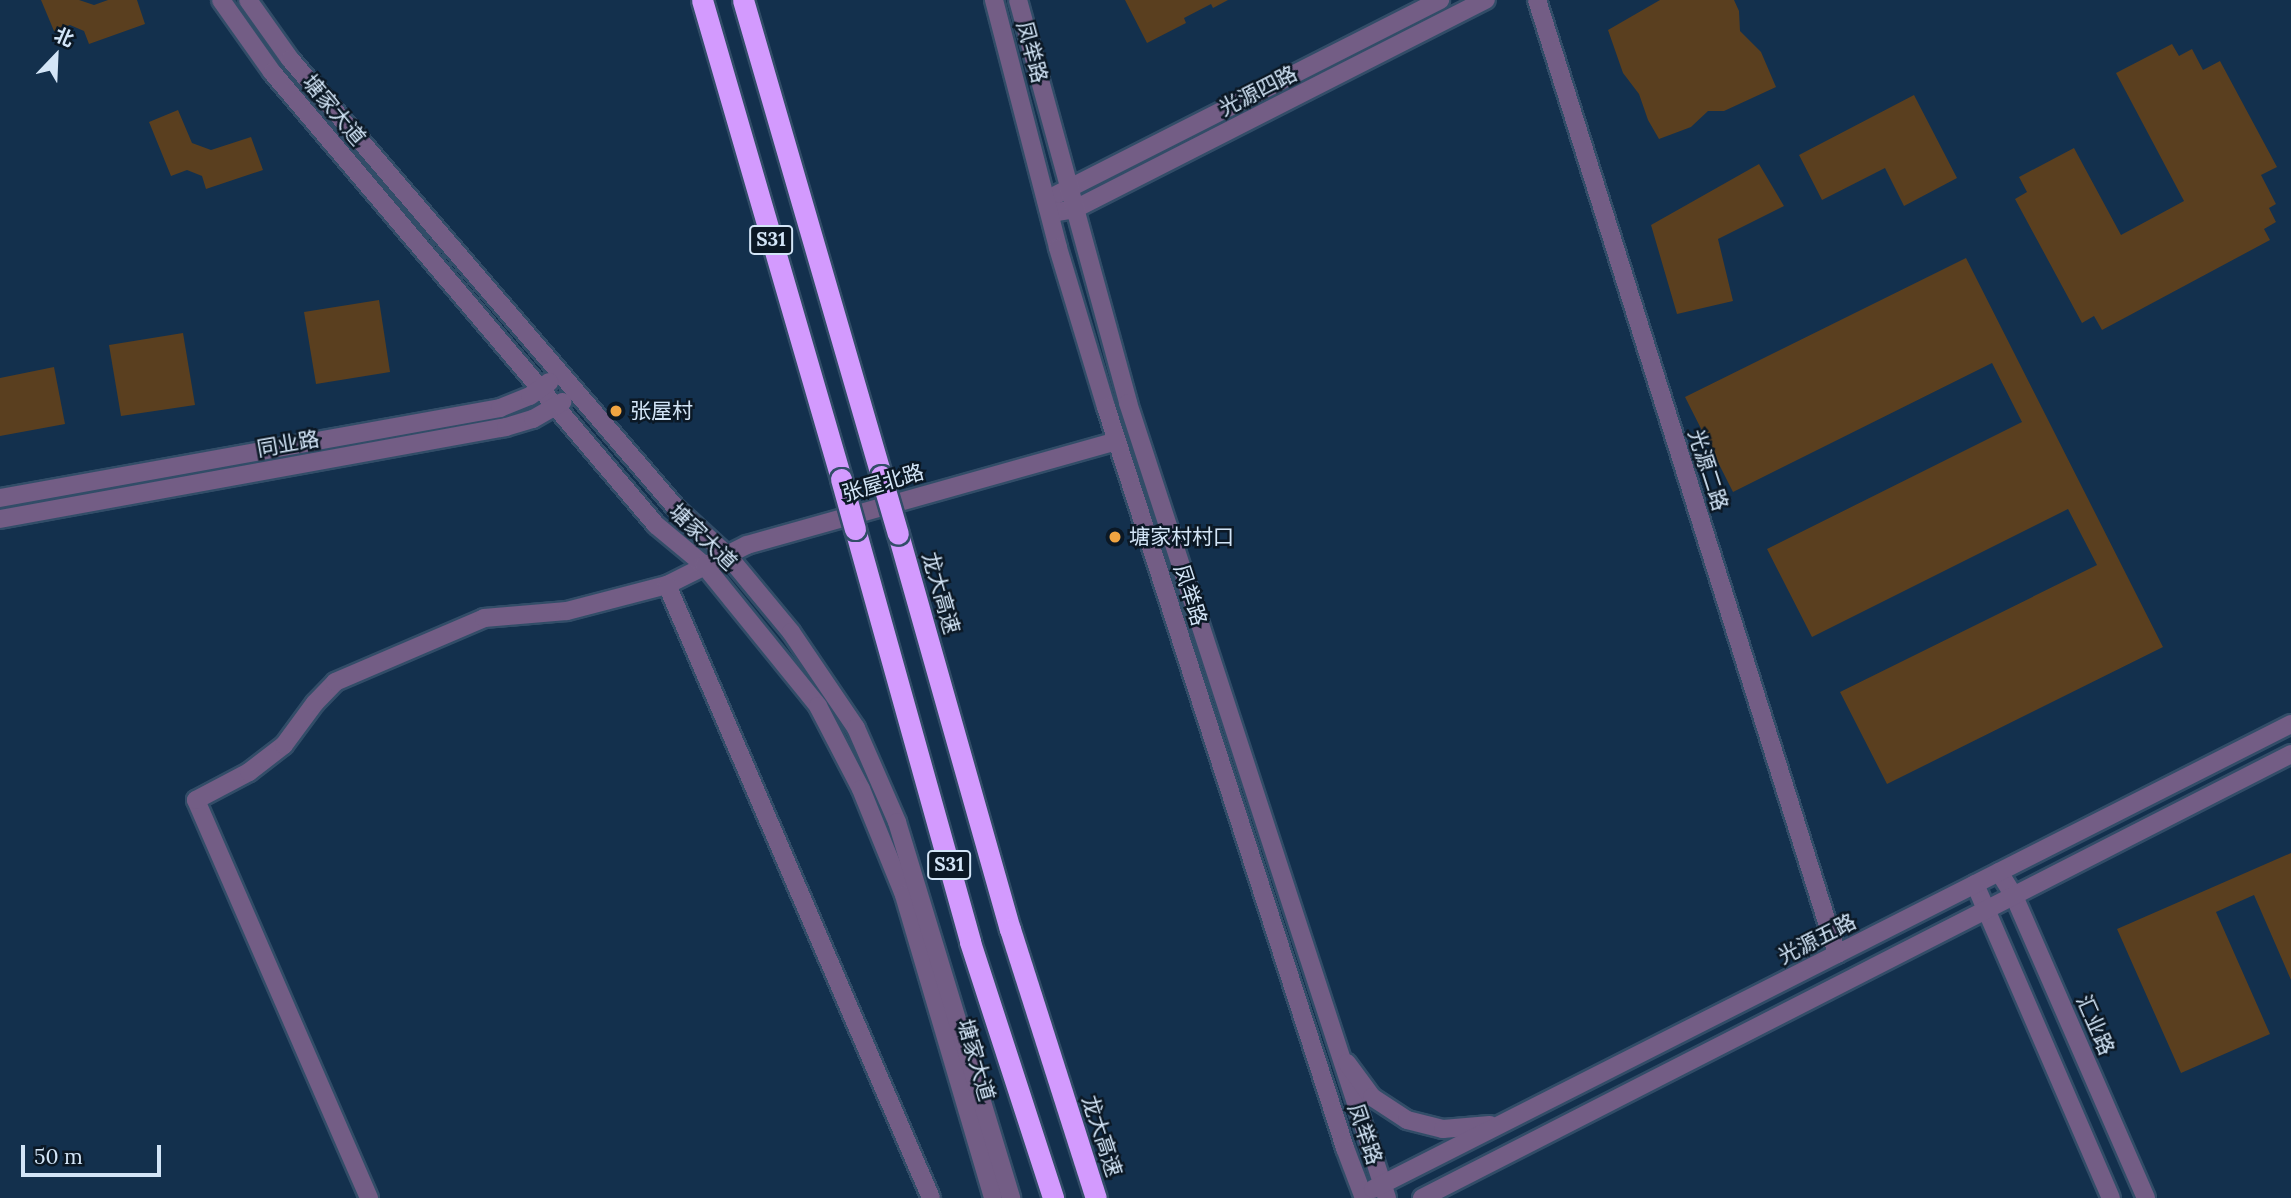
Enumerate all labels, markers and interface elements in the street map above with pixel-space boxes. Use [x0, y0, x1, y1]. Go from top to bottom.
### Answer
street label: 凤举路 [1012, 18, 1052, 86]
north arrow [21, 21, 91, 91]
text: 北 [51, 22, 78, 51]
street label: 光源四路 [1215, 61, 1301, 121]
street label: 塘家大道 [297, 70, 371, 150]
road number: S31 [748, 224, 794, 256]
place label: 张屋村 [630, 398, 693, 424]
marker: 张屋村 [608, 403, 624, 419]
street label: 同业路 [255, 426, 321, 462]
street label: 光源二路 [1683, 426, 1733, 514]
street label: 张屋北路 [839, 459, 927, 507]
street label: 塘家大道 [664, 499, 742, 575]
place label: 塘家村村口 [1129, 524, 1234, 550]
marker: 塘家村村口 [1107, 529, 1123, 545]
street label: 龙大高速 [917, 549, 965, 637]
street label: 凤举路 [1168, 561, 1212, 629]
road number: S31 [926, 850, 972, 880]
street label: 光源五路 [1774, 909, 1860, 969]
street label: 汇业路 [2071, 991, 2119, 1059]
street label: 塘家大道 [952, 1016, 1000, 1104]
street label: 龙大高速 [1077, 1092, 1127, 1180]
street label: 凤举路 [1343, 1100, 1387, 1168]
scale bar [24, 1132, 164, 1176]
text: 50 m [34, 1143, 83, 1170]

